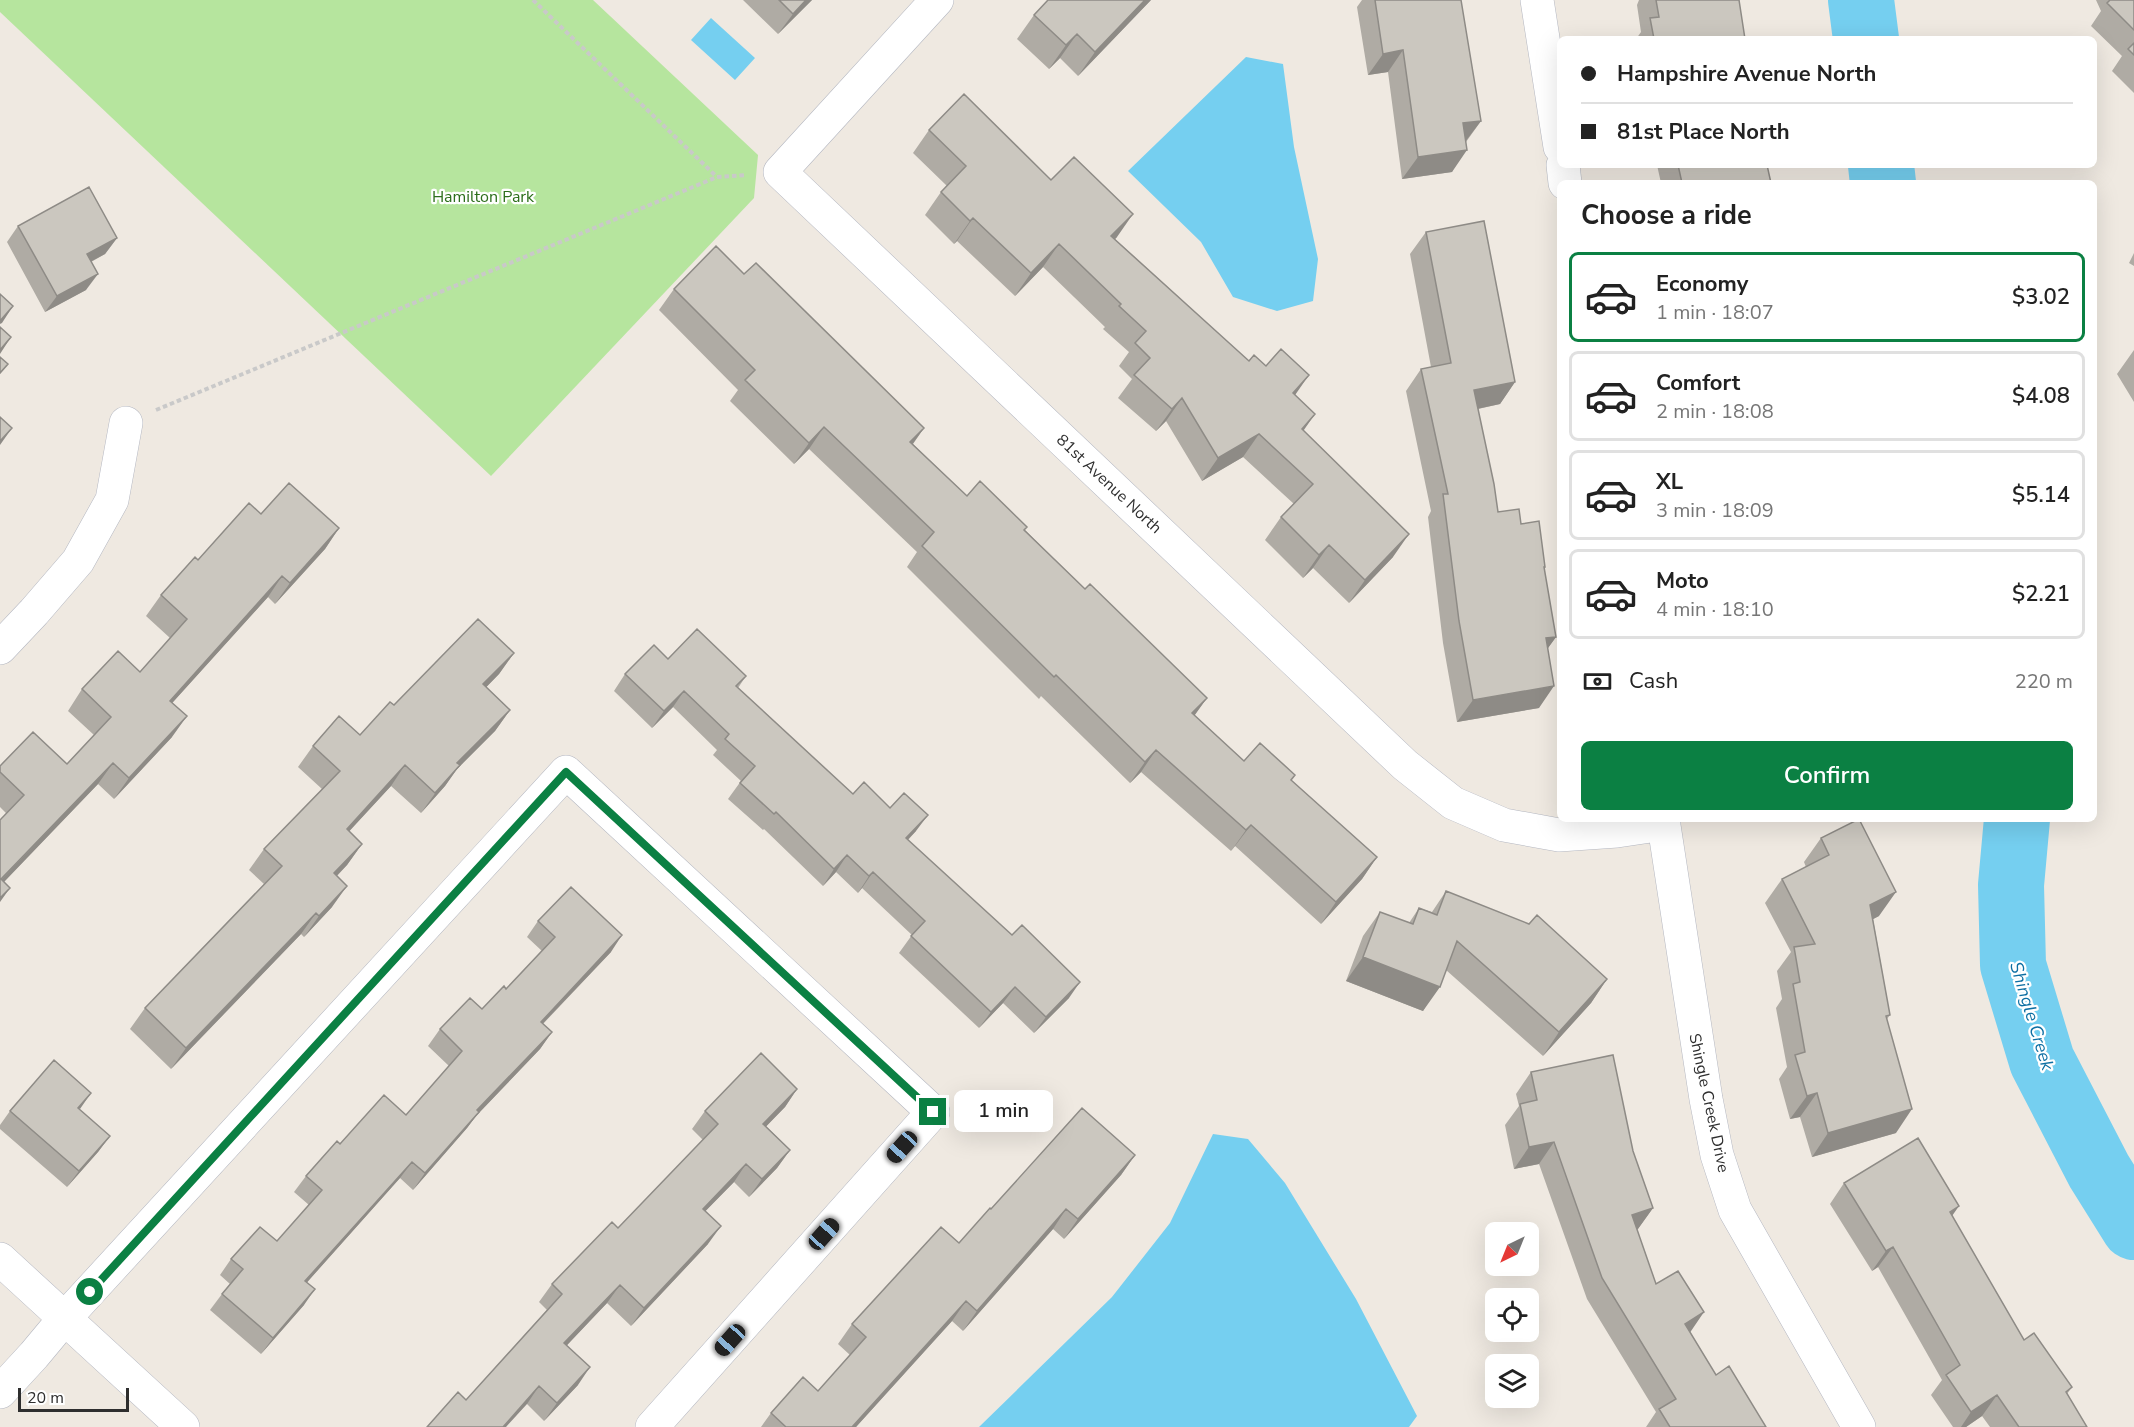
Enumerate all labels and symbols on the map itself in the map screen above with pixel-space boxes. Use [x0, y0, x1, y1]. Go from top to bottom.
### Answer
park label: Hamilton Park [432, 186, 535, 208]
street label: 81st Avenue North [1052, 429, 1166, 539]
water label: Shingle Creek [2004, 959, 2060, 1074]
street label: Shingle Creek Drive [1683, 1031, 1735, 1175]
callout: 1 min [954, 1091, 1053, 1133]
route end [919, 1098, 946, 1125]
car [883, 1128, 921, 1166]
car [805, 1215, 843, 1253]
north arrow [1485, 1222, 1539, 1276]
route start [76, 1278, 103, 1305]
car [711, 1321, 749, 1359]
scale bar [18, 1385, 129, 1412]

